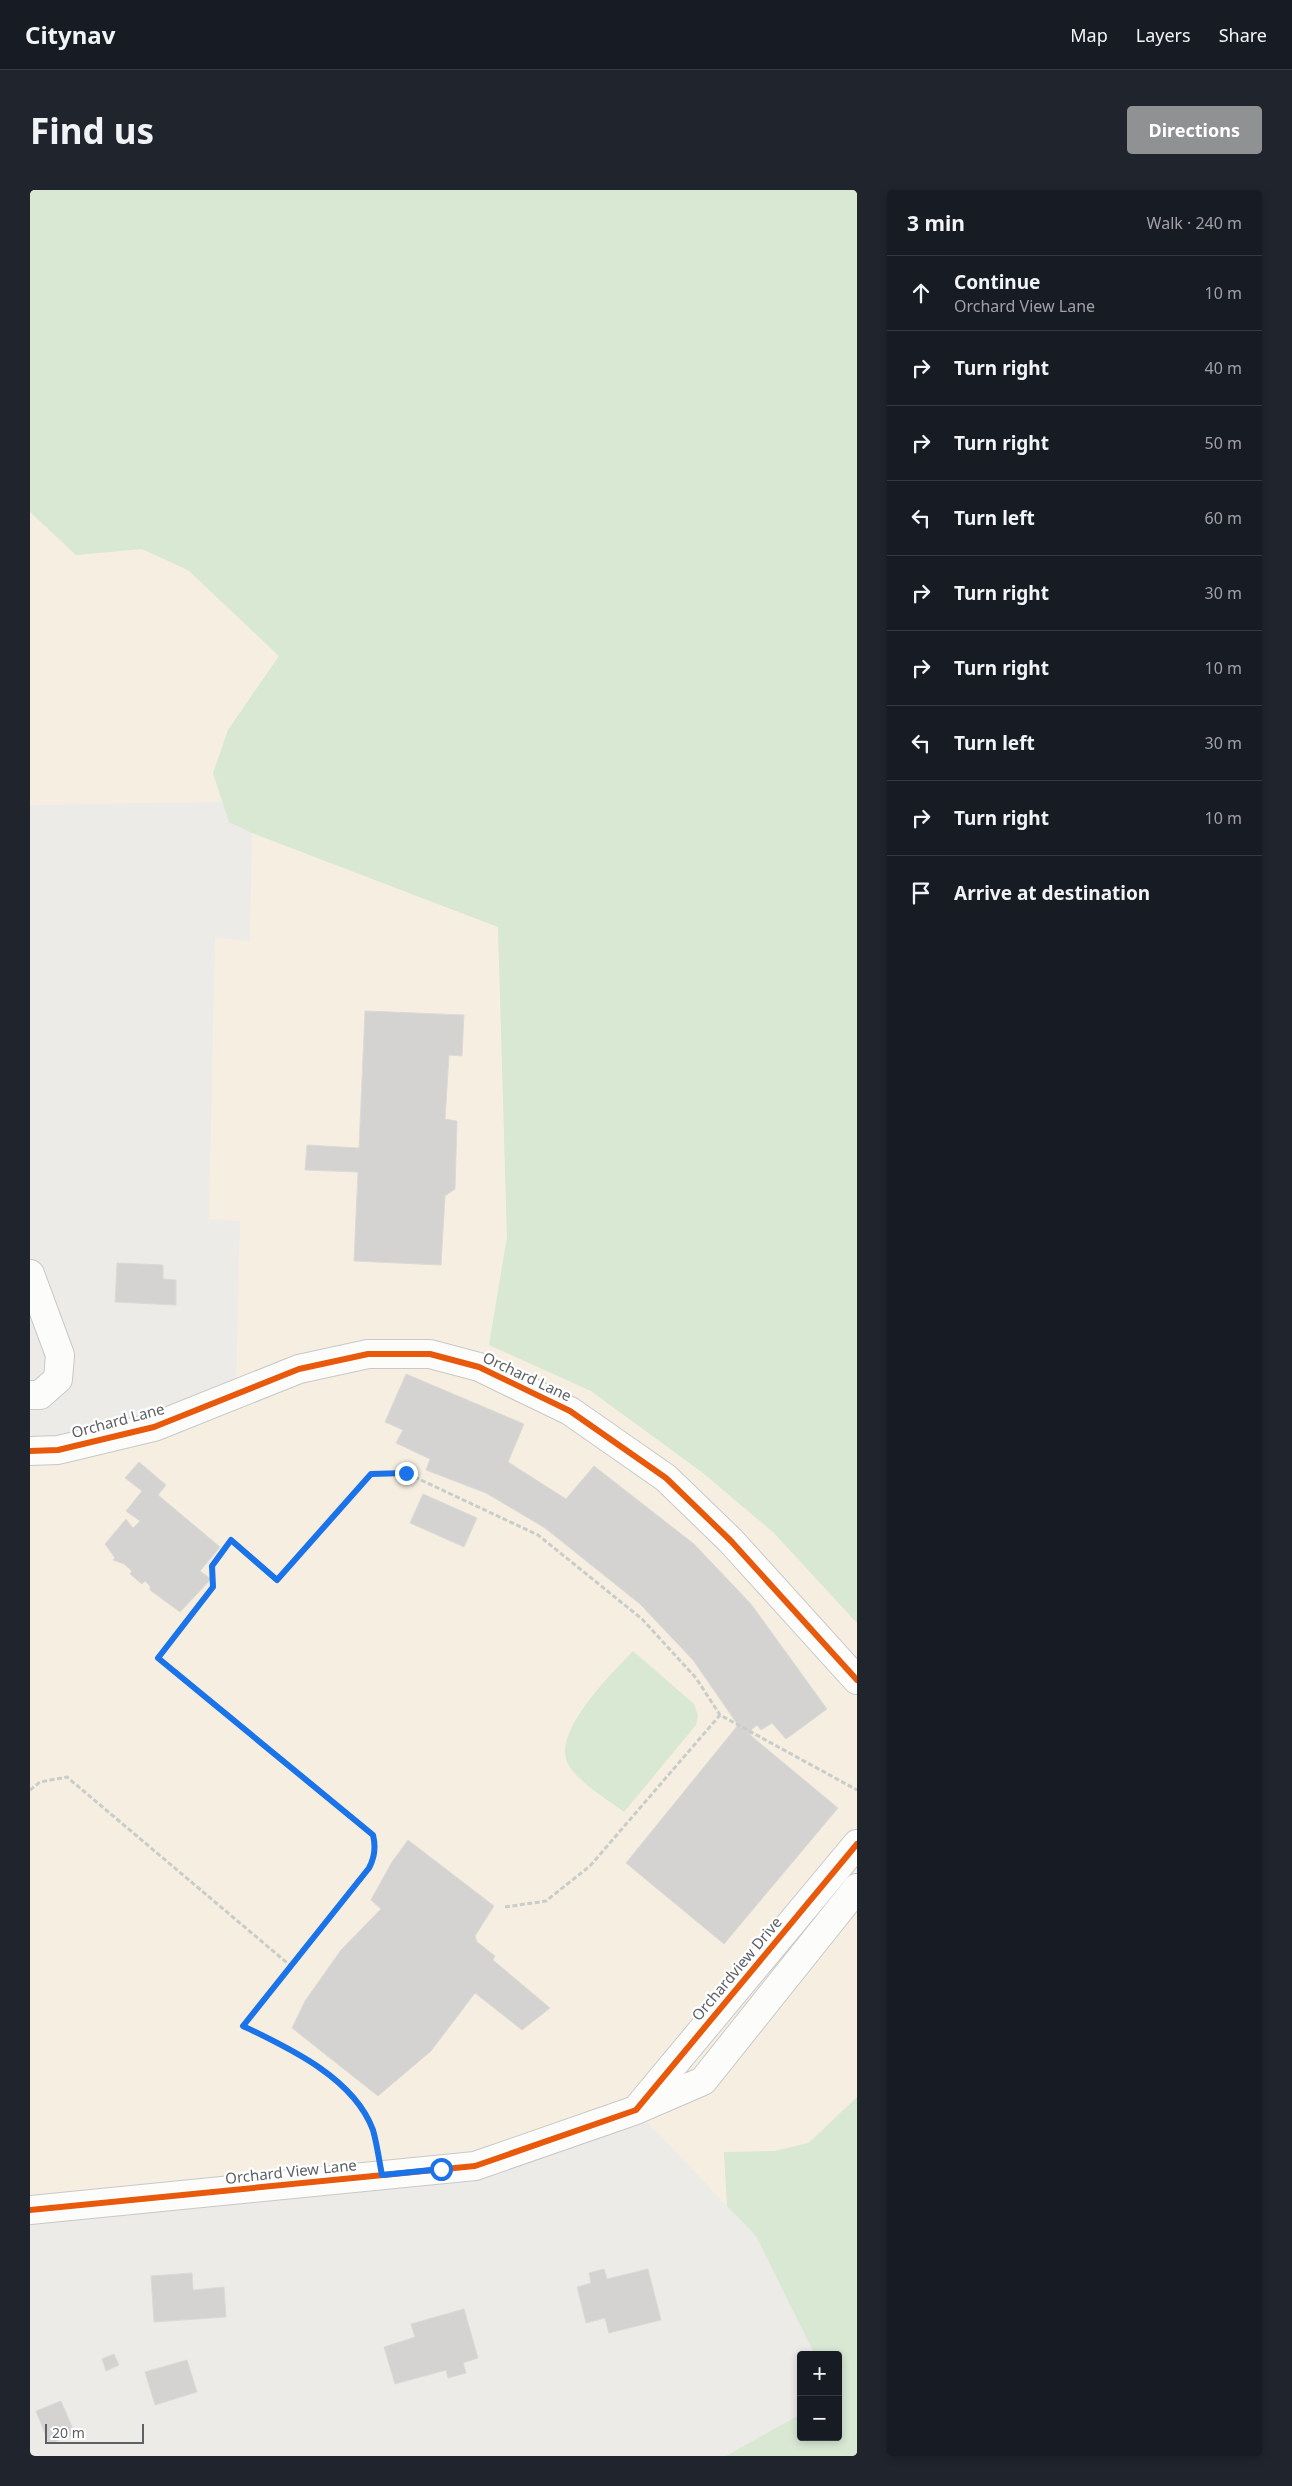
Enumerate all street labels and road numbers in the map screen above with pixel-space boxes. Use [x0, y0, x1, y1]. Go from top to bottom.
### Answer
street label: Orchard Lane [480, 1347, 575, 1405]
street label: Orchard Lane [69, 1398, 166, 1442]
street label: Orchardview Drive [687, 1912, 786, 2025]
street label: Orchard View Lane [224, 2154, 358, 2188]

